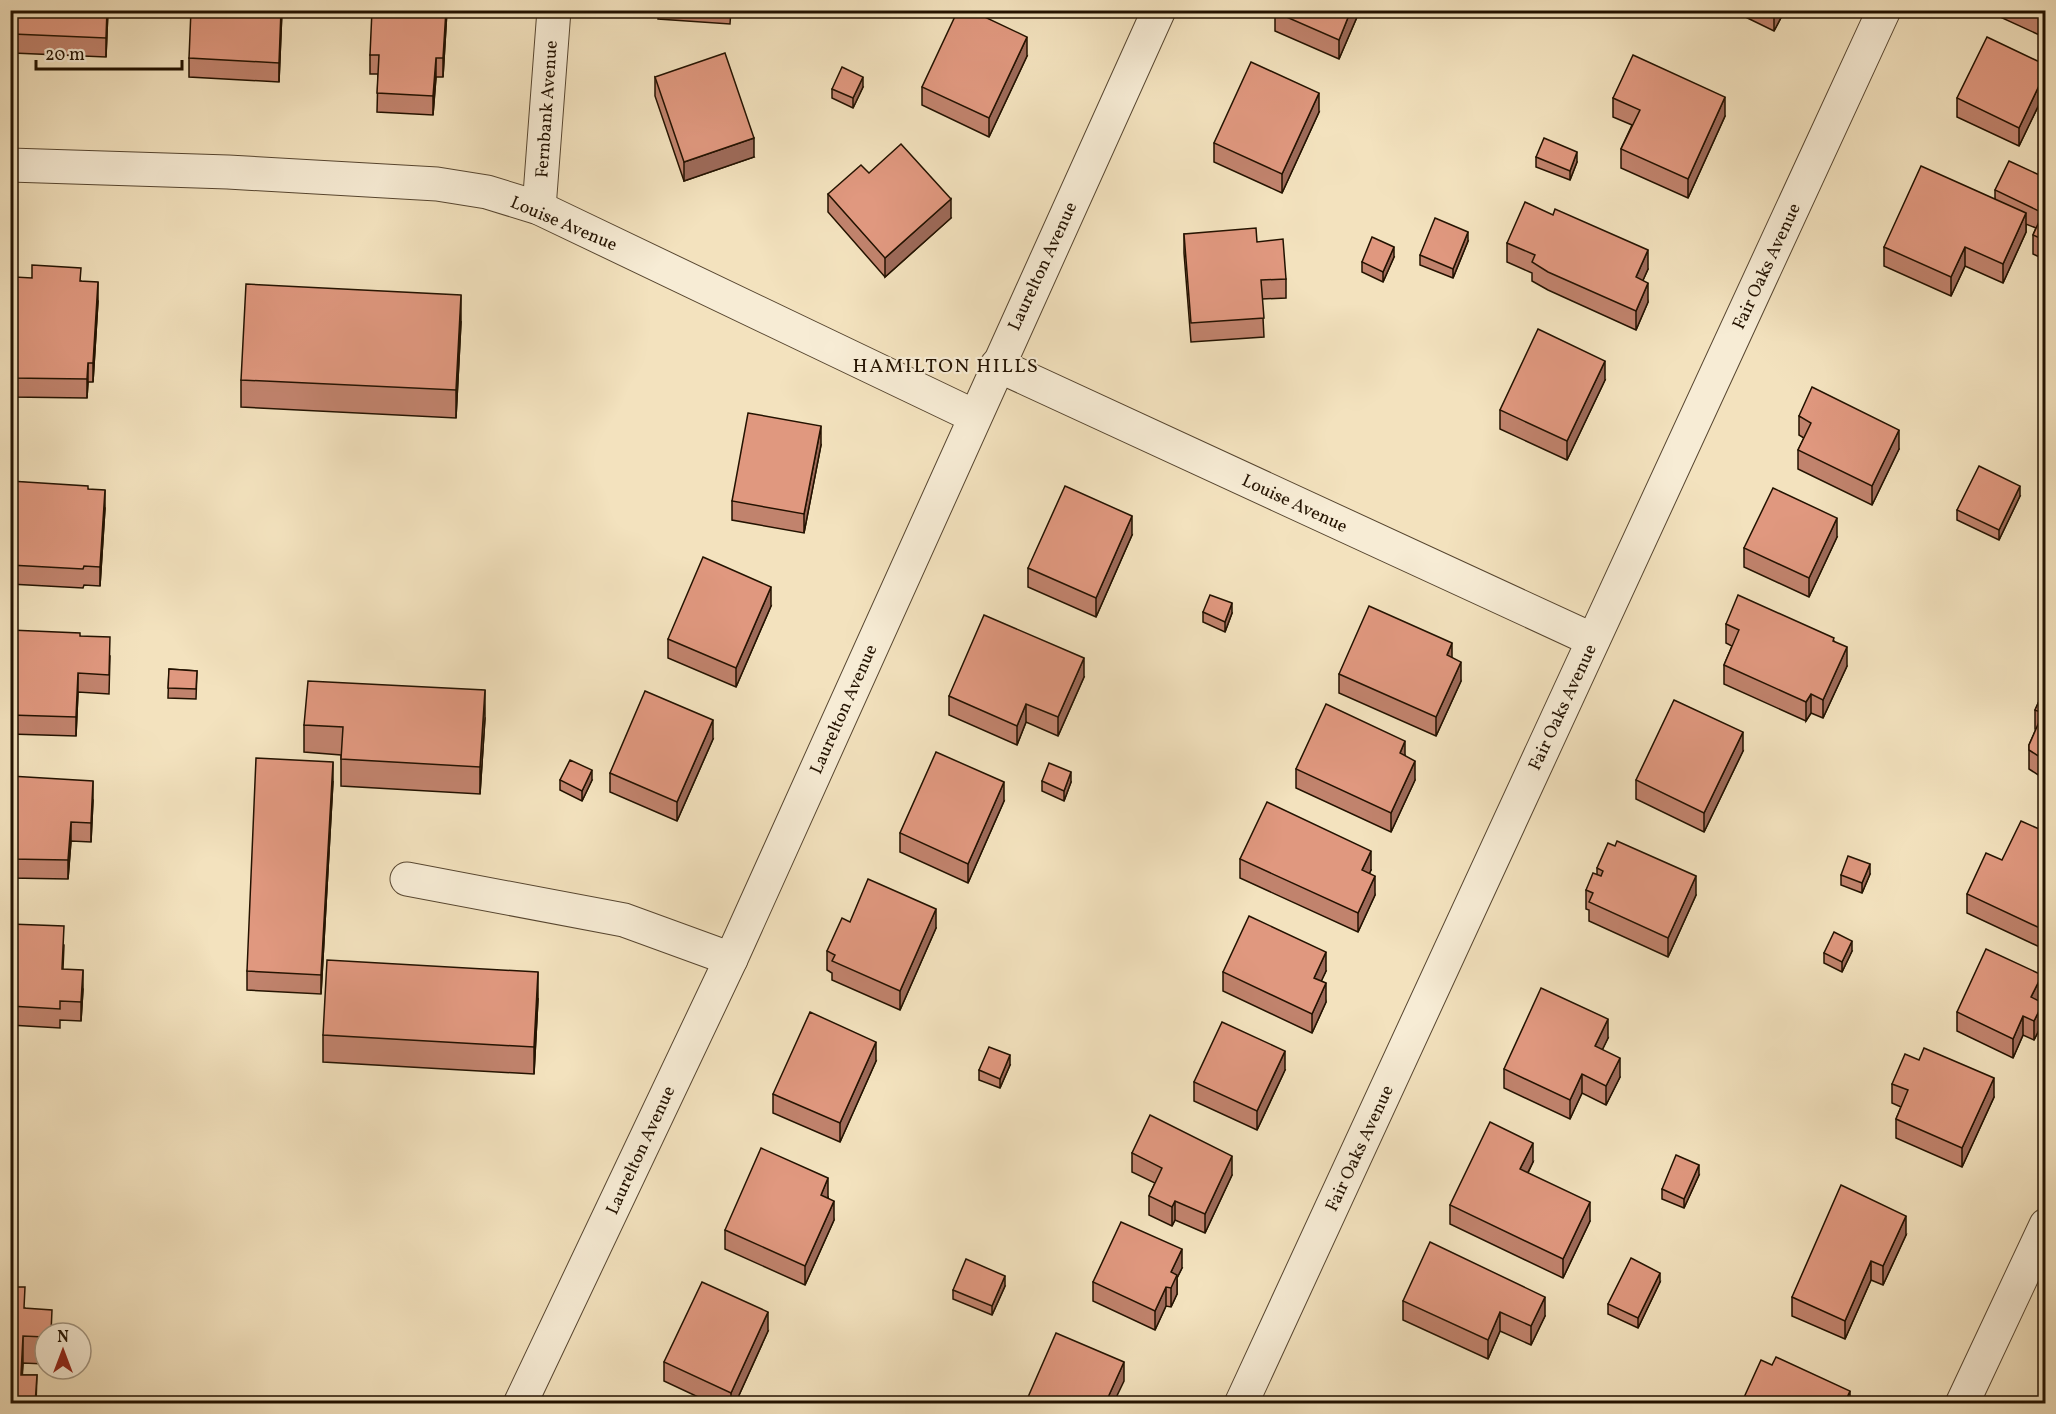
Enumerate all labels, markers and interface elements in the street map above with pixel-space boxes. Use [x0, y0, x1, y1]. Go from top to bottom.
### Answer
scale bar [36, 33, 182, 71]
street label: Fernbank Avenue [530, 39, 565, 179]
text: 20 m [45, 43, 85, 68]
street label: Louise Avenue [506, 191, 621, 258]
street label: Laurelton Avenue [1003, 198, 1084, 335]
street label: Fair Oaks Avenue [1727, 199, 1808, 334]
district label: HAMILTON HILLS [853, 353, 1039, 381]
street label: Louise Avenue [1237, 469, 1351, 540]
street label: Fair Oaks Avenue [1523, 640, 1604, 775]
street label: Laurelton Avenue [805, 641, 884, 778]
street label: Fair Oaks Avenue [1320, 1081, 1401, 1216]
street label: Laurelton Avenue [601, 1082, 682, 1219]
north arrow [33, 1321, 93, 1381]
text: N [57, 1327, 69, 1349]

